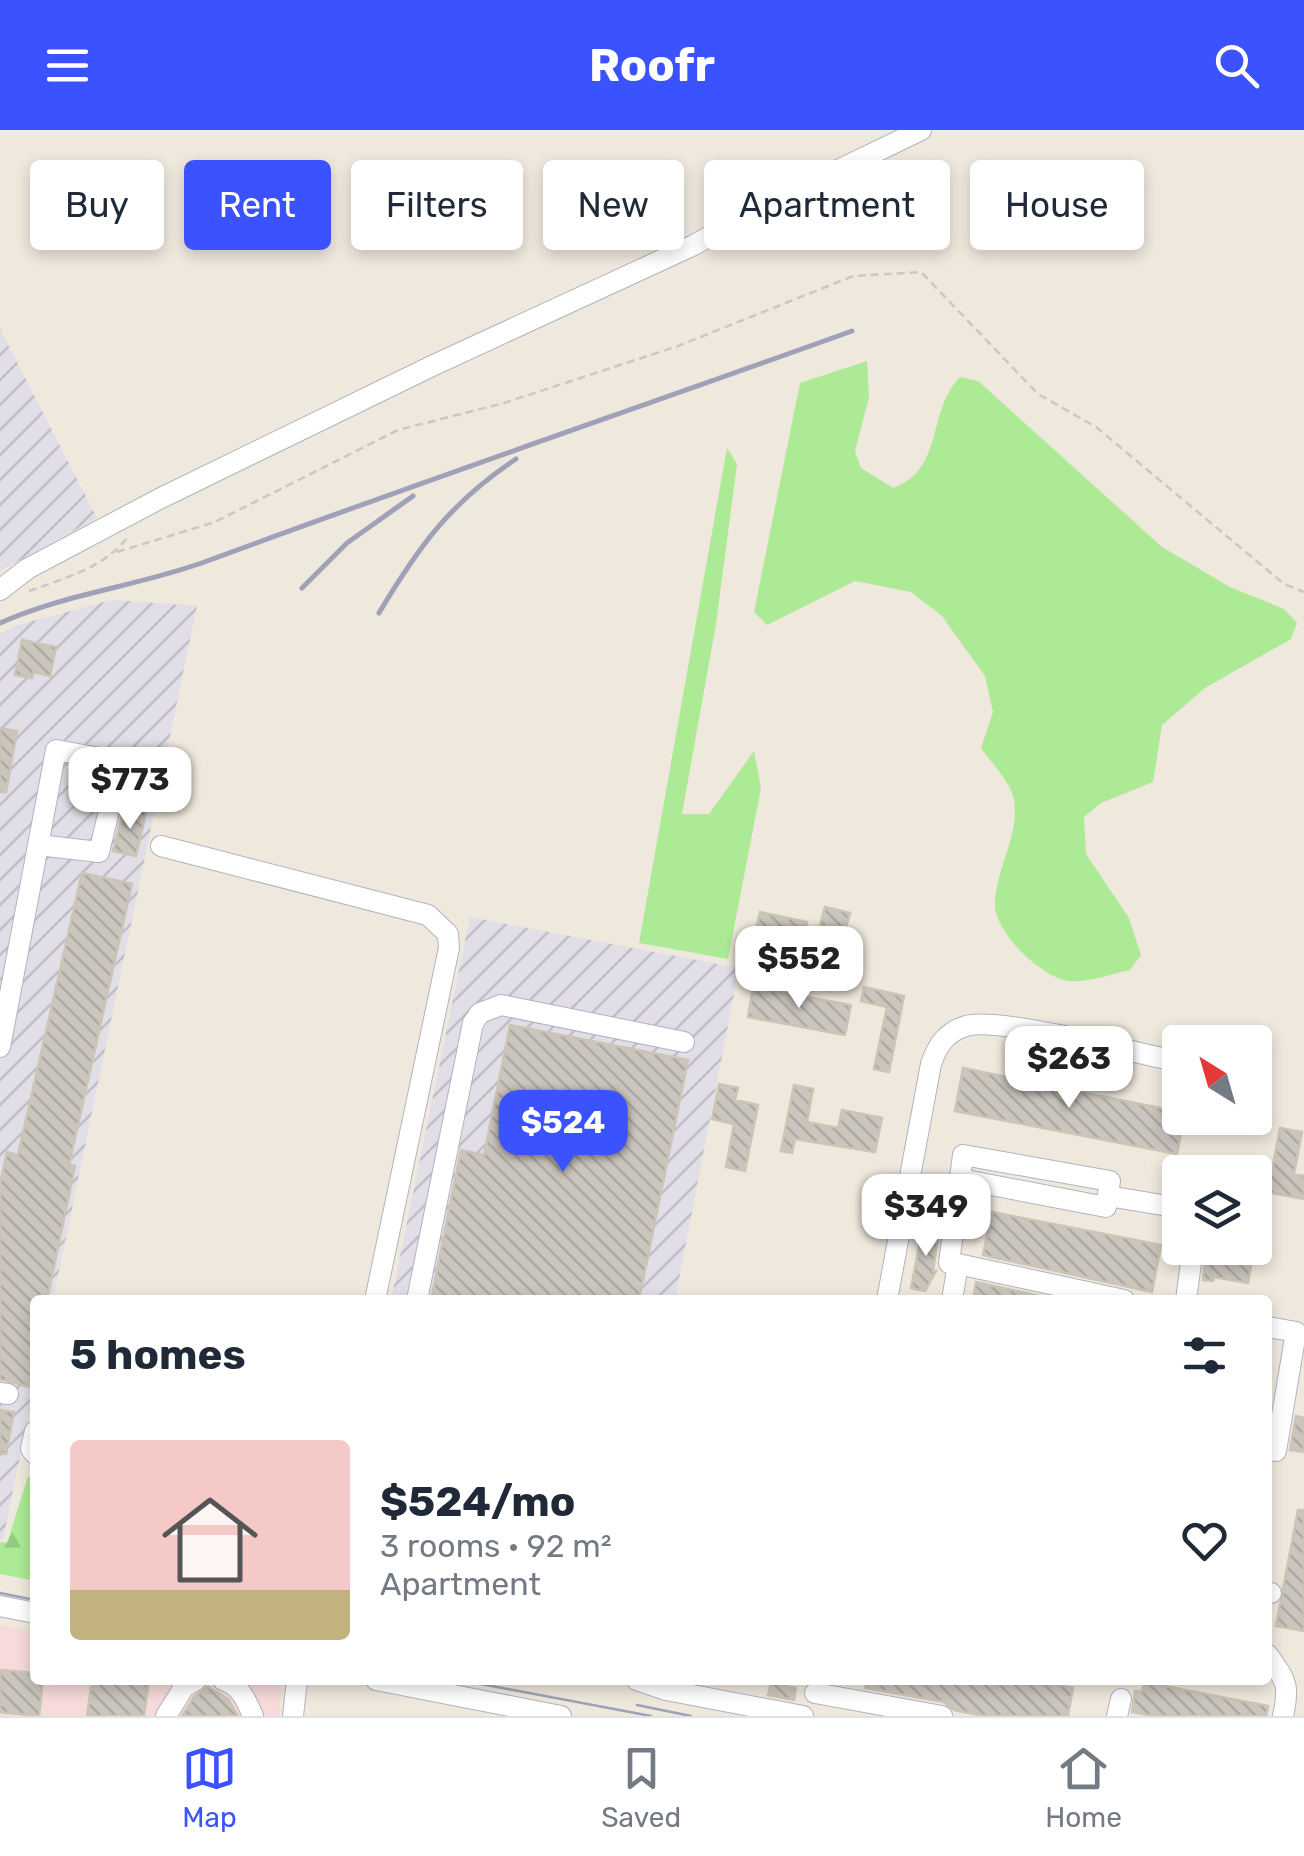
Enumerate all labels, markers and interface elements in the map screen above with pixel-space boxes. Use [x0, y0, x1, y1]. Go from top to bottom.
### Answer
icon: menu [40, 38, 95, 93]
icon: search [1209, 38, 1264, 93]
text: Roofr [589, 39, 715, 92]
chip: Buy [30, 160, 164, 250]
chip: Rent [184, 160, 331, 250]
chip: Filters [351, 160, 523, 250]
chip: New [543, 160, 684, 250]
chip: Apartment [704, 160, 950, 250]
chip: House [970, 160, 1144, 250]
pin: $773 [71, 747, 189, 832]
text: $773 [90, 760, 170, 798]
pin: $552 [740, 926, 858, 1011]
text: $552 [757, 939, 841, 977]
north arrow [1162, 1025, 1272, 1135]
map controls [1162, 1025, 1272, 1265]
pin: $263 [1010, 1026, 1128, 1111]
text: $263 [1027, 1039, 1111, 1077]
pin: $524 [504, 1090, 622, 1175]
text: $524 [521, 1103, 605, 1141]
button: layers [1162, 1155, 1272, 1265]
pin: $349 [867, 1174, 985, 1259]
text: $349 [884, 1187, 968, 1225]
icon: filters [1177, 1328, 1232, 1383]
text: 5 homes [70, 1330, 246, 1380]
text: $524/mo [380, 1477, 575, 1527]
icon: home [150, 1480, 270, 1600]
icon: heart [1177, 1513, 1232, 1568]
text: 3 rooms · 92 m² [380, 1527, 612, 1565]
text: Apartment [380, 1565, 541, 1603]
tab: Map [182, 1741, 237, 1834]
tab: Saved [601, 1741, 681, 1834]
tab: Home [1045, 1741, 1122, 1834]

